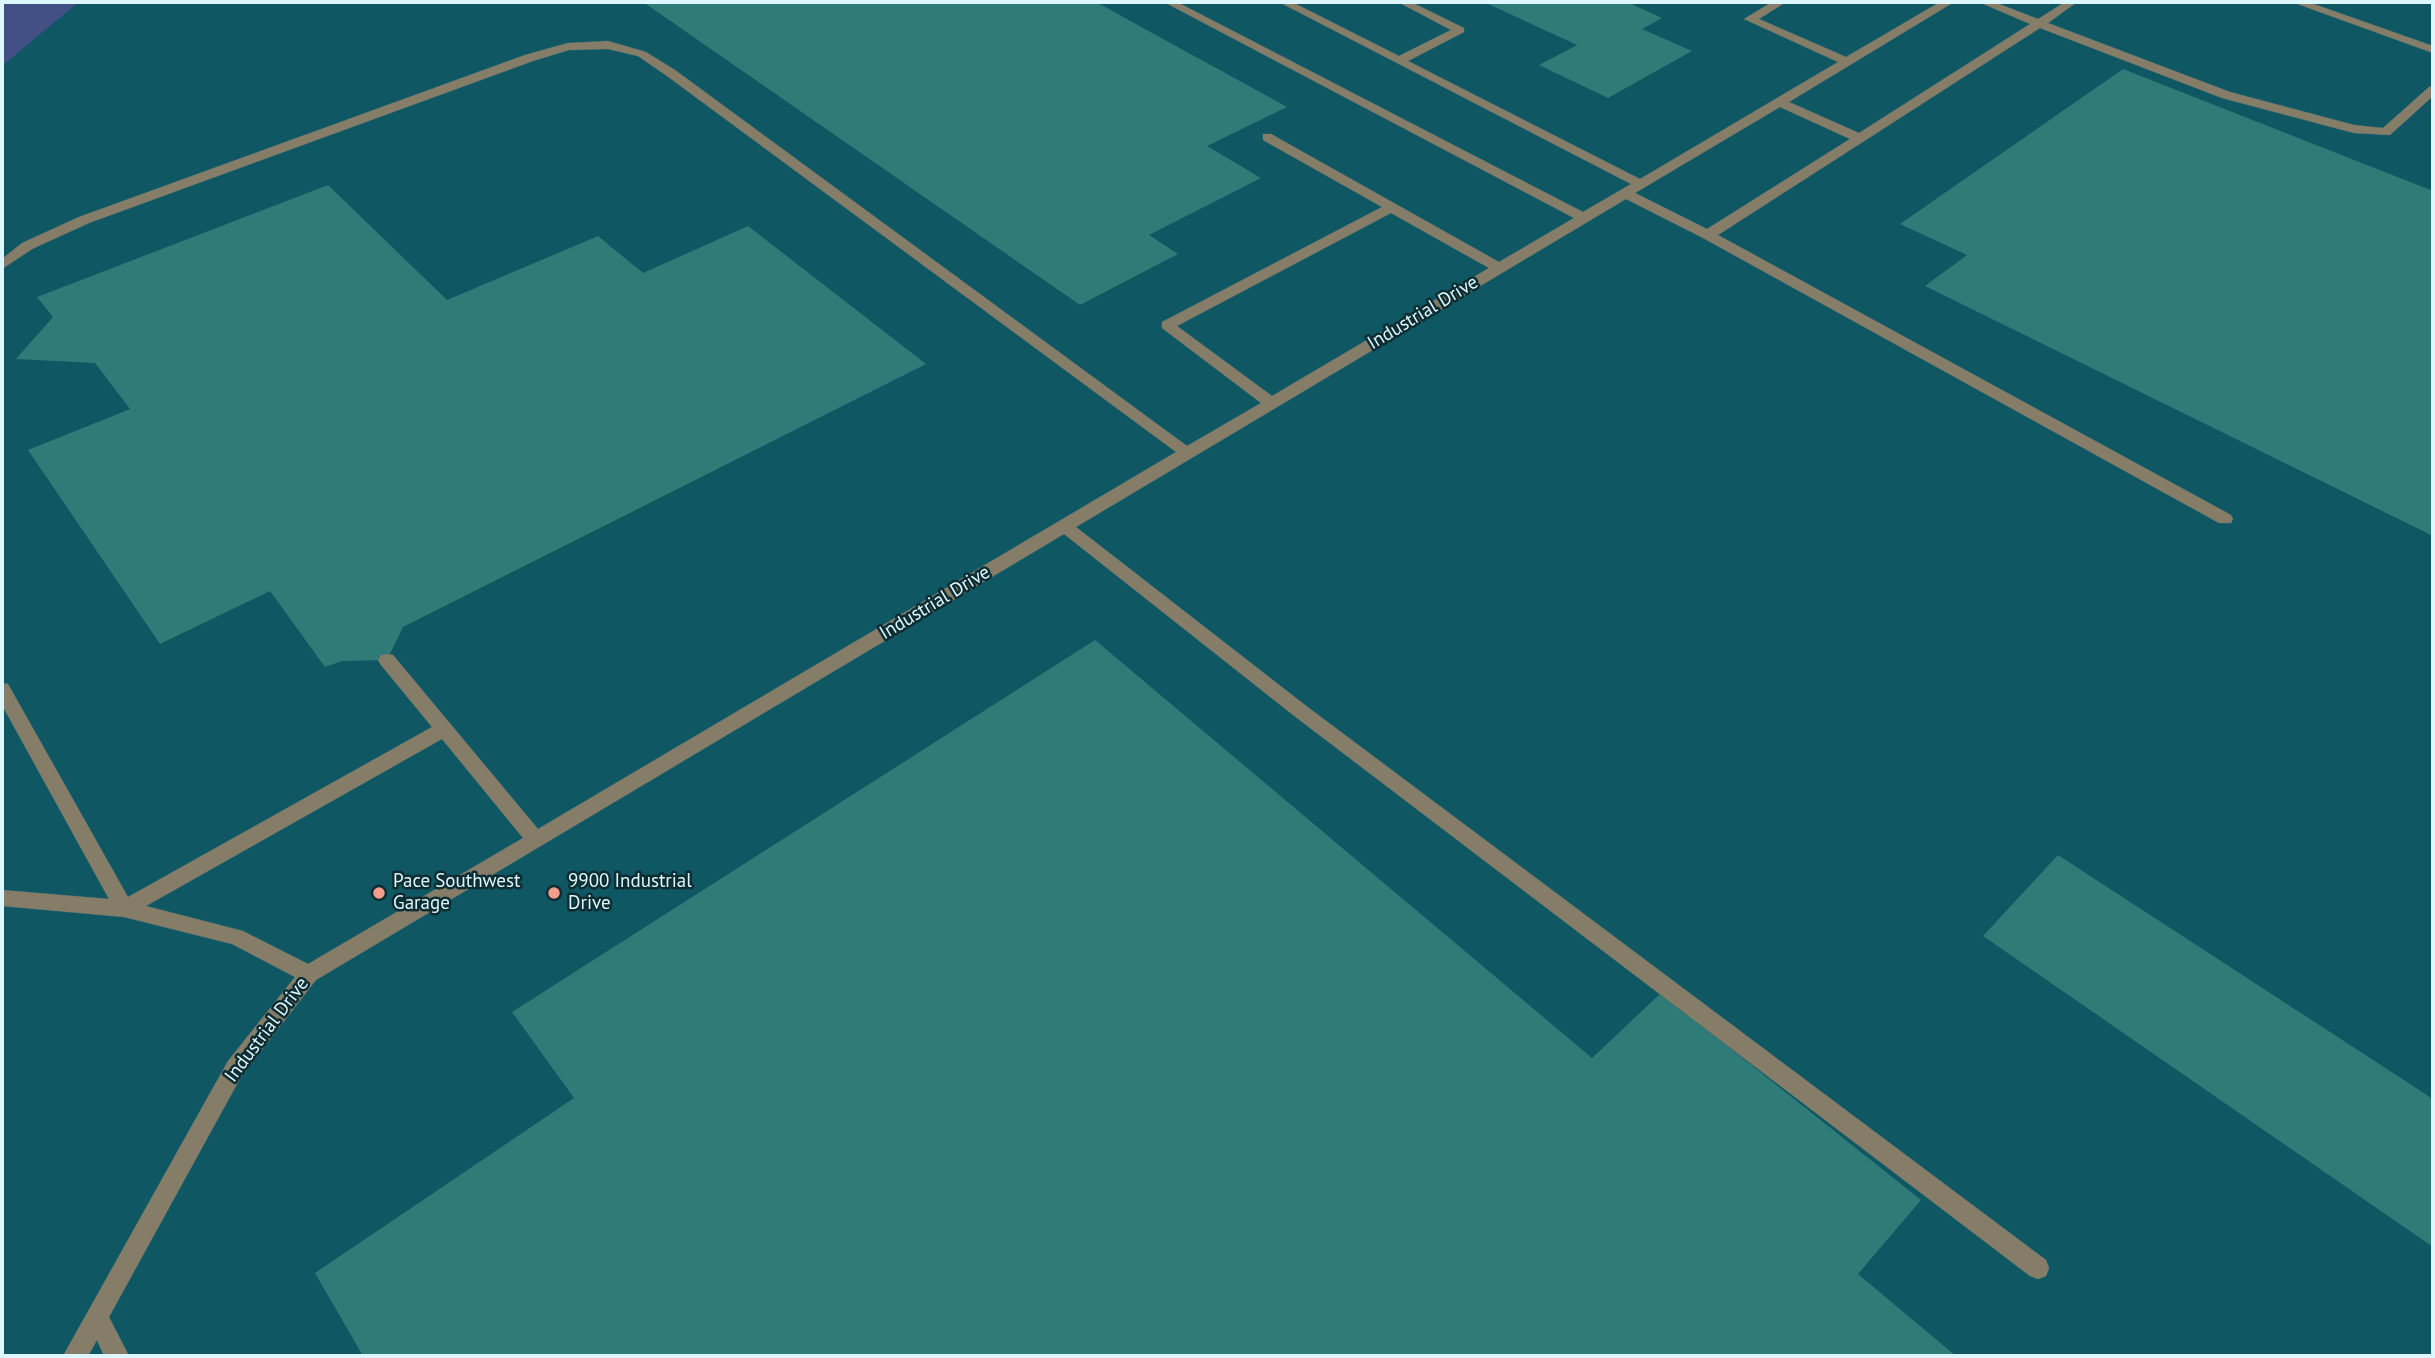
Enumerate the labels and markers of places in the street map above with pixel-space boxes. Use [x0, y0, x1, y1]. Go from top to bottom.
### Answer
place label: Pace Southwest Garage [393, 871, 520, 915]
place label: 9900 Industrial Drive [568, 871, 692, 915]
marker: Pace Southwest Garage [371, 885, 387, 901]
marker: 9900 Industrial Drive [546, 885, 562, 901]

